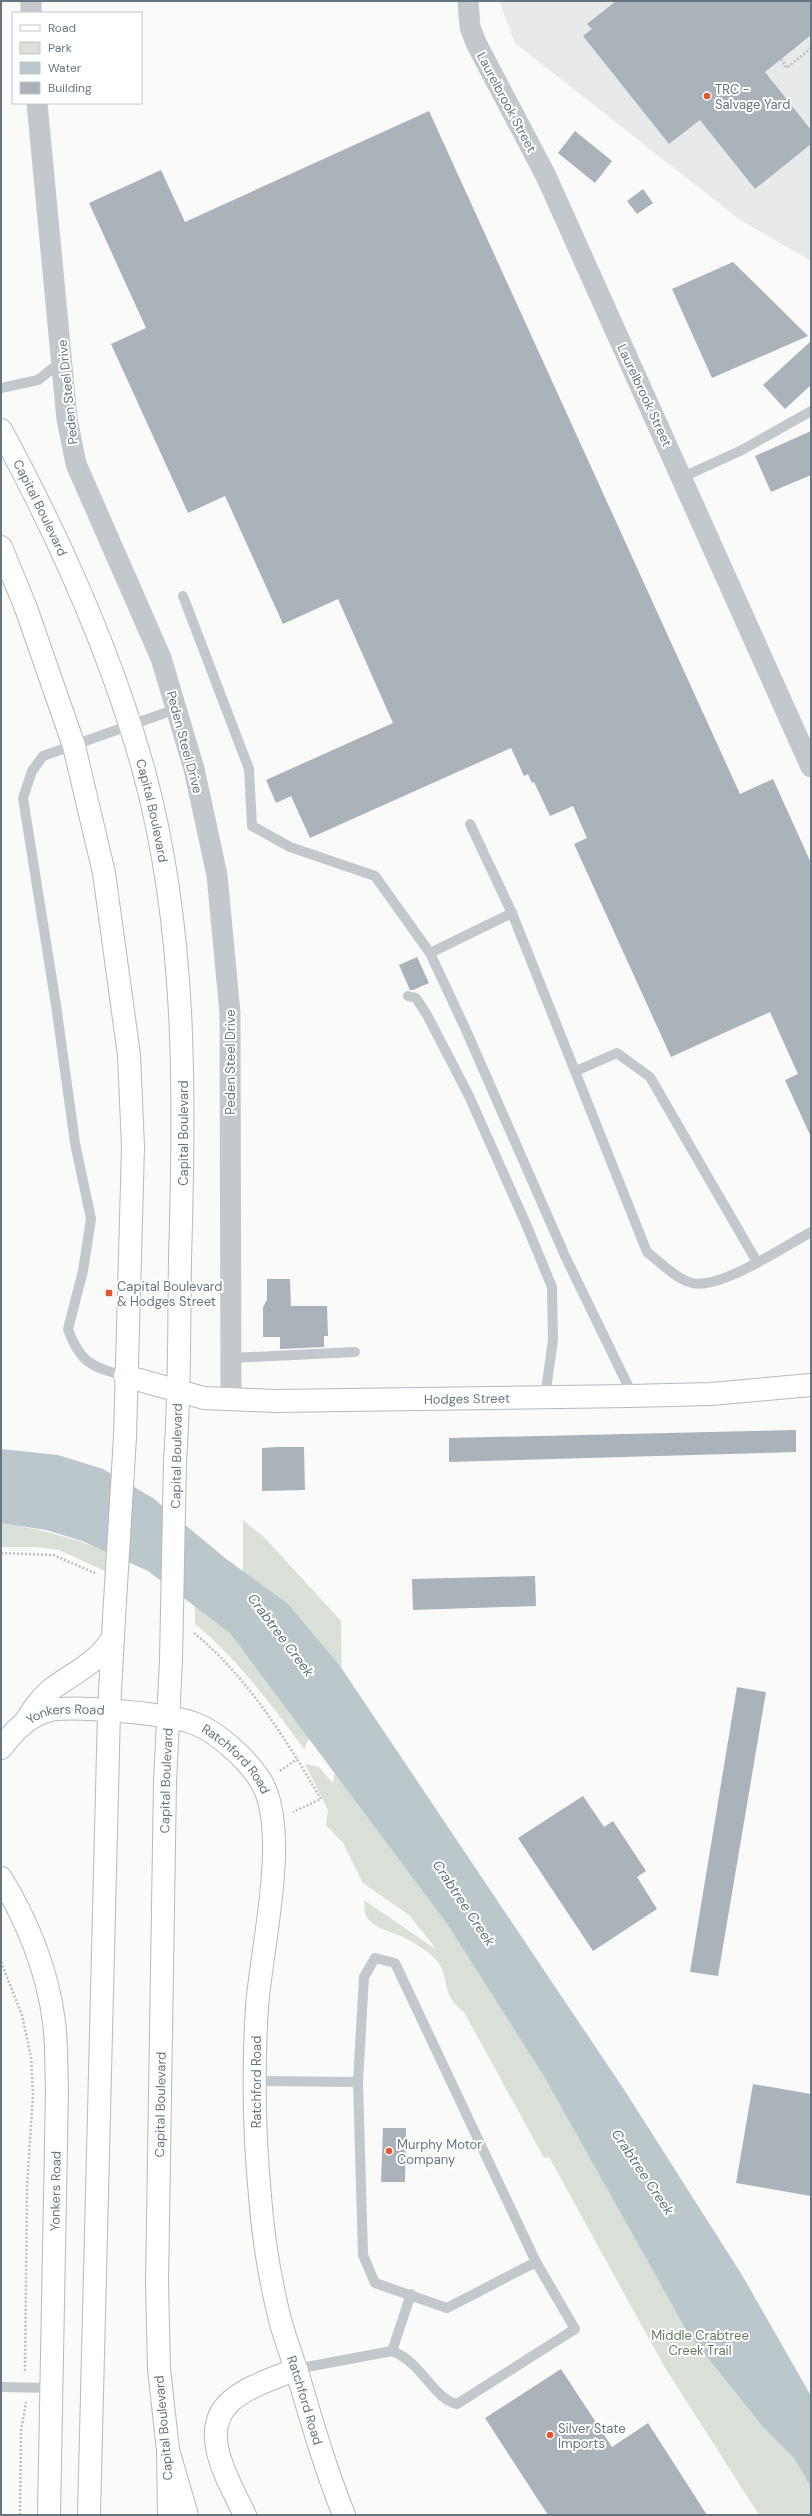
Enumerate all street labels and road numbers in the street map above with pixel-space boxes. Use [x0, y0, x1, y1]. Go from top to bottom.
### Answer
street label: Laurelbrook Street [473, 49, 540, 155]
street label: Peden Steel Drive [54, 339, 81, 445]
street label: Laurelbrook Street [613, 341, 676, 449]
street label: Capital Boulevard [9, 456, 71, 559]
street label: Peden Steel Drive [163, 689, 206, 795]
street label: Capital Boulevard [132, 757, 172, 864]
street label: Peden Steel Drive [222, 1009, 239, 1115]
street label: Capital Boulevard [175, 1080, 192, 1186]
street label: Hodges Street [424, 1390, 510, 1408]
street label: Capital Boulevard [167, 1403, 186, 1509]
street label: Yonkers Road [23, 1701, 105, 1728]
street label: Ratchford Road [199, 1720, 274, 1796]
street label: Capital Boulevard [156, 1727, 177, 1834]
street label: Ratchford Road [248, 2036, 265, 2128]
street label: Capital Boulevard [151, 2052, 170, 2158]
street label: Yonkers Road [46, 2151, 65, 2231]
street label: Ratchford Road [283, 2353, 327, 2447]
street label: Capital Boulevard [150, 2375, 177, 2481]

